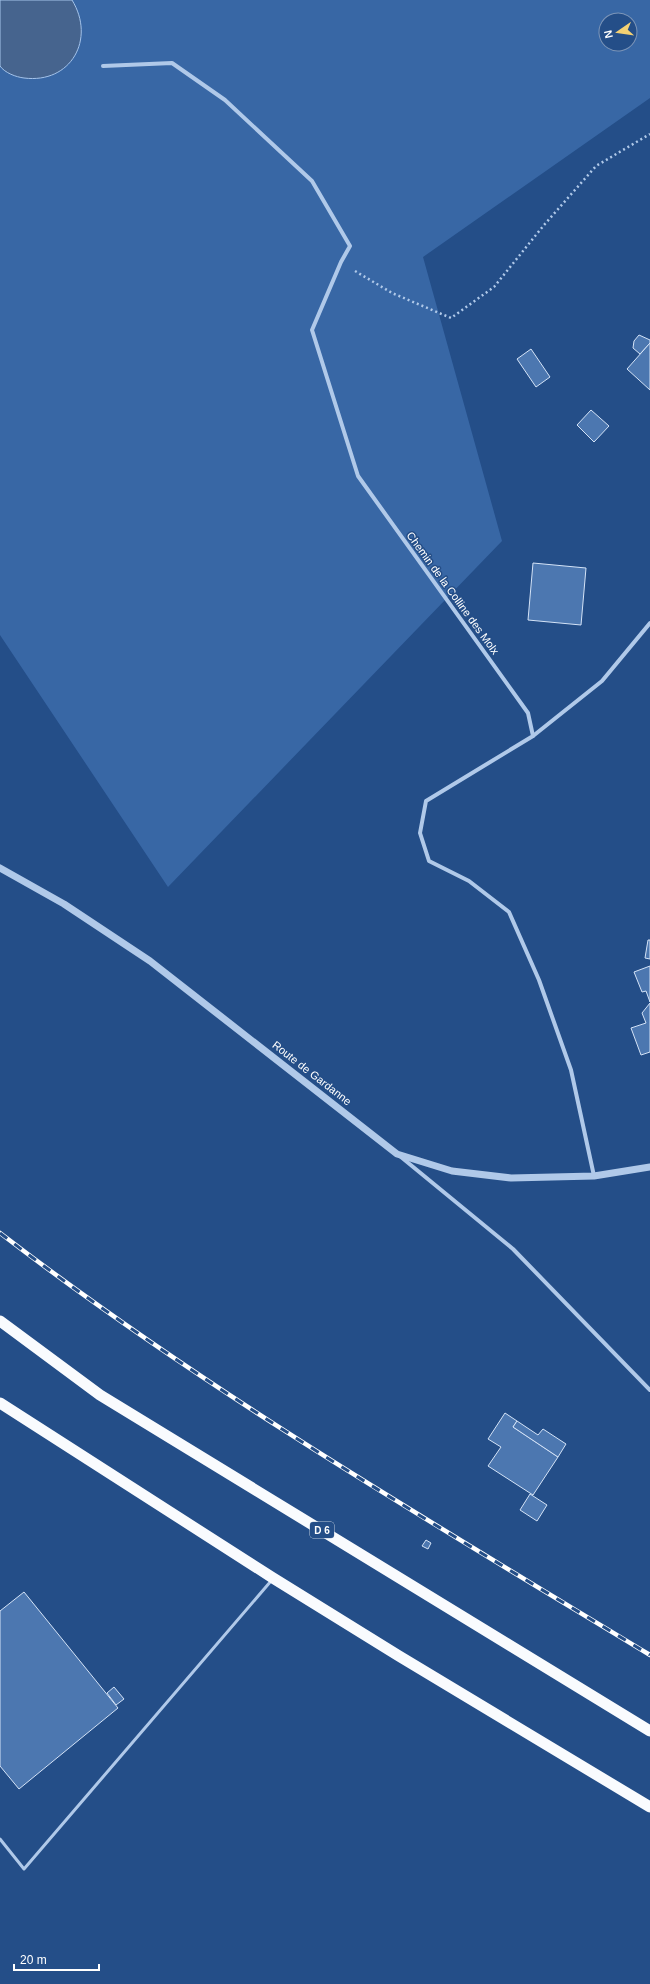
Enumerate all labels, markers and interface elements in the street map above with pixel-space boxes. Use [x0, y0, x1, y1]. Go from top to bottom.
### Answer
north arrow [598, 12, 638, 52]
text: N [602, 29, 615, 39]
street label: Chemin de la Colline des Molx [404, 529, 502, 657]
street label: Route de Gardanne [270, 1039, 354, 1107]
road number: D 6 [310, 1522, 334, 1538]
scale bar [14, 1946, 99, 1972]
text: 20 m [20, 1953, 47, 1967]

